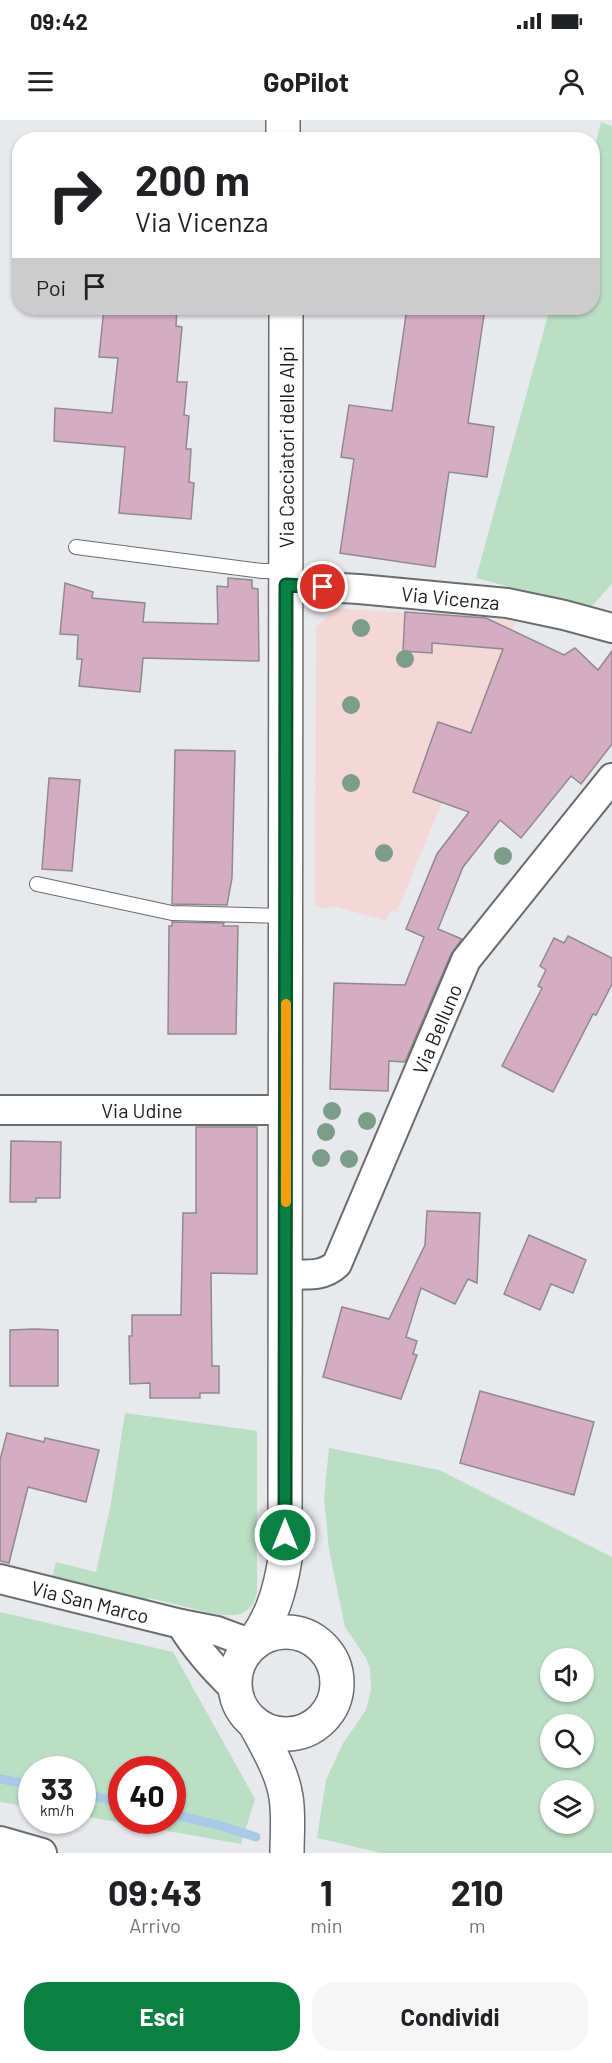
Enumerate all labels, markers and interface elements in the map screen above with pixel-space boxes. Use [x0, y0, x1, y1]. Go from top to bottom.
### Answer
text: 09:42 [30, 8, 88, 34]
icon: menu [24, 65, 57, 98]
text: GoPilot [263, 65, 349, 97]
icon: person [555, 65, 588, 98]
text: 200 m [135, 154, 250, 204]
icon: right [36, 156, 114, 234]
text: Via Vicenza [135, 205, 269, 237]
icon: arrive [78, 270, 111, 303]
text: Poi [36, 274, 66, 300]
street label: Via Cacciatori delle Alpi [274, 346, 298, 548]
pin [297, 561, 348, 612]
icon: arrive [306, 570, 339, 603]
street label: Via Vicenza [400, 581, 501, 614]
street label: Via Belluno [407, 980, 467, 1078]
street label: Via Udine [101, 1098, 183, 1122]
position arrow [253, 1503, 317, 1567]
street label: Via San Marco [29, 1575, 152, 1628]
map controls [540, 1648, 594, 1834]
button: sound [540, 1648, 594, 1702]
button: search [540, 1714, 594, 1768]
speed limit sign: 40 [108, 1756, 186, 1834]
text: 33 [41, 1770, 73, 1806]
button: layers [540, 1780, 594, 1834]
text: km/h [40, 1801, 74, 1819]
text: 09:43 [108, 1870, 202, 1913]
text: 1 [320, 1870, 333, 1913]
text: 210 [451, 1870, 504, 1913]
text: Arrivo [129, 1913, 181, 1937]
text: min [310, 1913, 343, 1937]
text: m [469, 1913, 486, 1937]
button: Esci [24, 1982, 300, 2051]
button: Condividi [312, 1982, 588, 2051]

